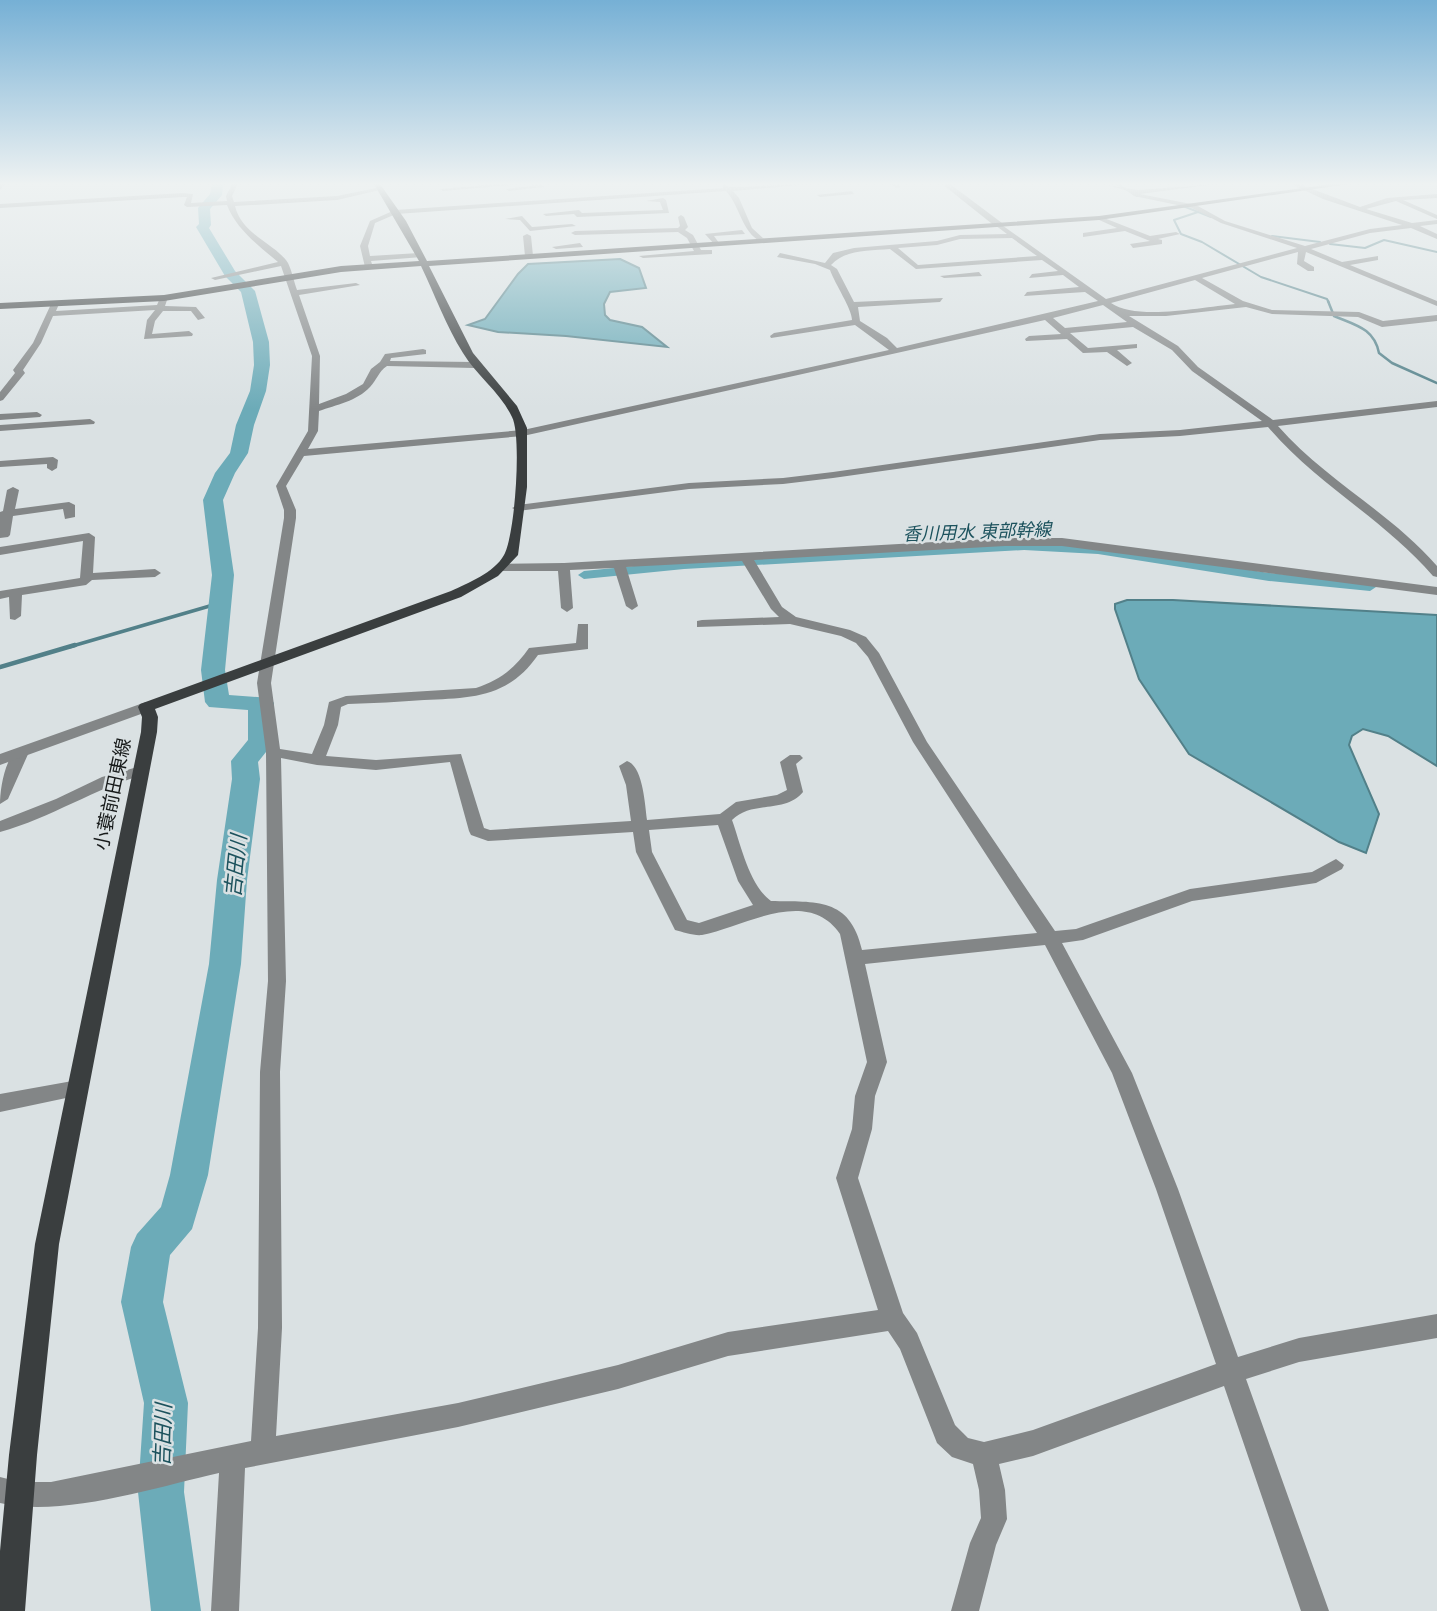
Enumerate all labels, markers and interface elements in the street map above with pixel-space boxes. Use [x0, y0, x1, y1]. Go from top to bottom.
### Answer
water label: 香川用水 東部幹線 [902, 518, 1054, 546]
street label: 小蓑前田東線 [89, 736, 136, 852]
water label: 吉田川 [220, 831, 251, 899]
water label: 吉田川 [149, 1401, 176, 1467]

